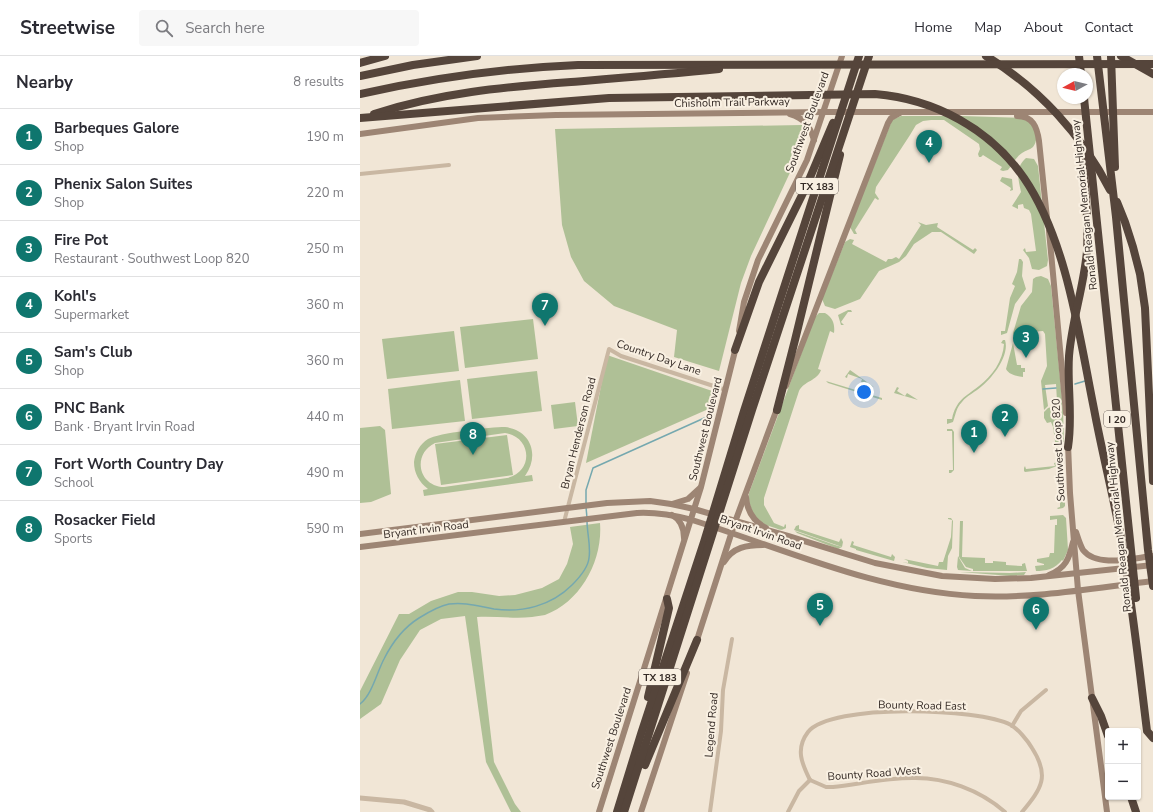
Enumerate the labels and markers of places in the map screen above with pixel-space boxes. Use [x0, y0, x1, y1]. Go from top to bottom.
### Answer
pin: 4 [916, 130, 942, 163]
pin: 7 [532, 293, 558, 326]
pin: 3 [1013, 325, 1039, 358]
pin: 2 [992, 404, 1018, 437]
pin: 1 [961, 420, 987, 453]
pin: 8 [460, 422, 486, 455]
pin: 5 [807, 593, 833, 626]
pin: 6 [1023, 597, 1049, 630]

